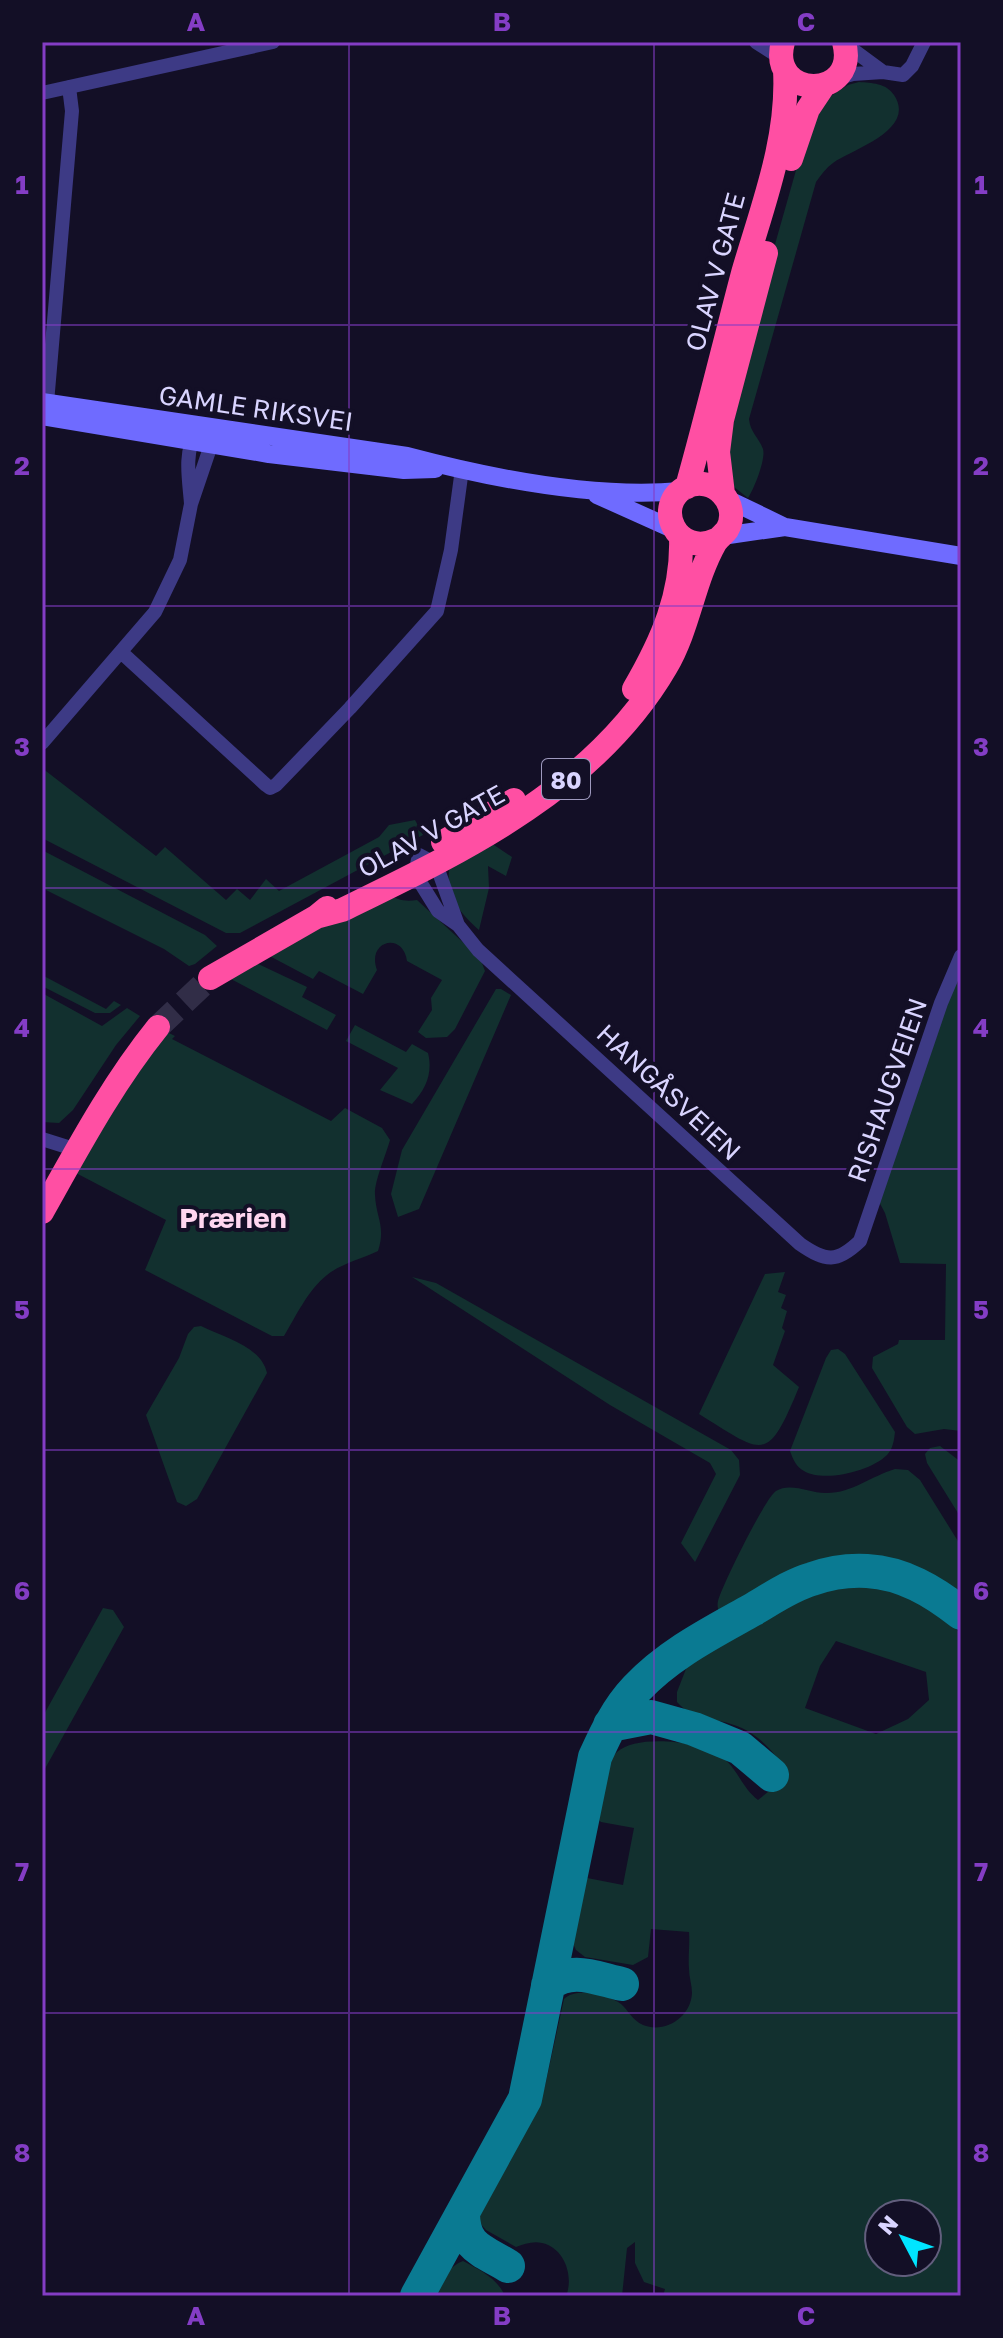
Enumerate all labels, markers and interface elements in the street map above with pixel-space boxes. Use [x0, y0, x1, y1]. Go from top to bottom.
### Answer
text: A [187, 6, 206, 37]
text: B [493, 6, 511, 37]
text: C [797, 6, 815, 37]
text: 1 [15, 169, 29, 200]
text: 1 [974, 169, 988, 200]
street label: OLAV V GATE [679, 189, 751, 355]
street label: GAMLE RIKSVEI [157, 379, 355, 437]
text: 2 [14, 450, 30, 481]
text: 2 [973, 450, 989, 481]
text: 3 [14, 731, 30, 762]
text: 3 [973, 731, 989, 762]
road number: 80 [542, 759, 590, 799]
street label: OLAV V GATE [352, 778, 510, 884]
street label: RISHAUGVEIEN [841, 994, 933, 1186]
text: 4 [14, 1012, 30, 1043]
text: 4 [973, 1012, 989, 1043]
street label: HANGÅSVEIEN [591, 1017, 747, 1167]
district label: Prærien [179, 1201, 287, 1234]
text: 5 [14, 1294, 30, 1325]
text: 5 [973, 1294, 989, 1325]
text: 6 [14, 1575, 30, 1606]
text: 6 [973, 1575, 989, 1606]
text: 7 [15, 1856, 29, 1887]
text: 7 [974, 1856, 988, 1887]
text: 8 [14, 2137, 30, 2168]
text: 8 [973, 2137, 989, 2168]
north arrow [863, 2198, 943, 2278]
text: N [872, 2209, 903, 2240]
text: A [187, 2300, 206, 2331]
text: B [493, 2300, 511, 2331]
text: C [797, 2300, 815, 2331]

